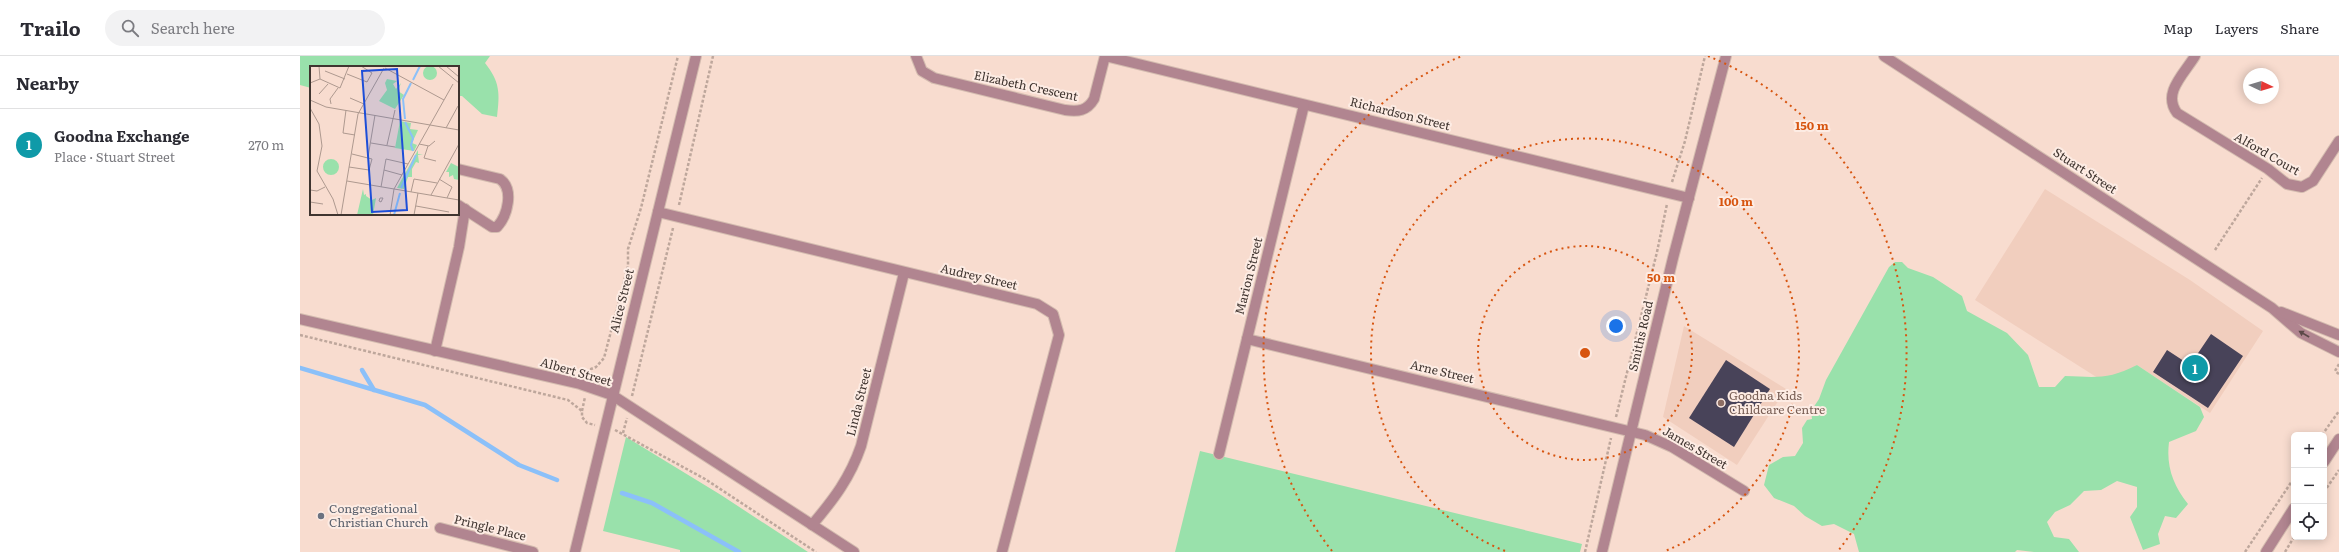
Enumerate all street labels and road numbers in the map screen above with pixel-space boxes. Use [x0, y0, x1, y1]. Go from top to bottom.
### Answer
street label: Elizabeth Crescent [973, 65, 1080, 105]
street label: Richardson Street [1348, 92, 1452, 134]
street label: Alford Court [2231, 127, 2304, 179]
street label: Stuart Street [2050, 143, 2121, 198]
street label: Marion Street [1230, 235, 1266, 316]
street label: Audrey Street [939, 258, 1020, 294]
street label: Alice Street [604, 267, 638, 335]
street label: Smiths Road [1623, 298, 1657, 373]
street label: Albert Street [538, 352, 614, 390]
street label: Arne Street [1408, 355, 1476, 387]
street label: Linda Street [841, 365, 875, 438]
street label: James Street [1660, 421, 1731, 473]
street label: Pringle Place [452, 509, 528, 545]

